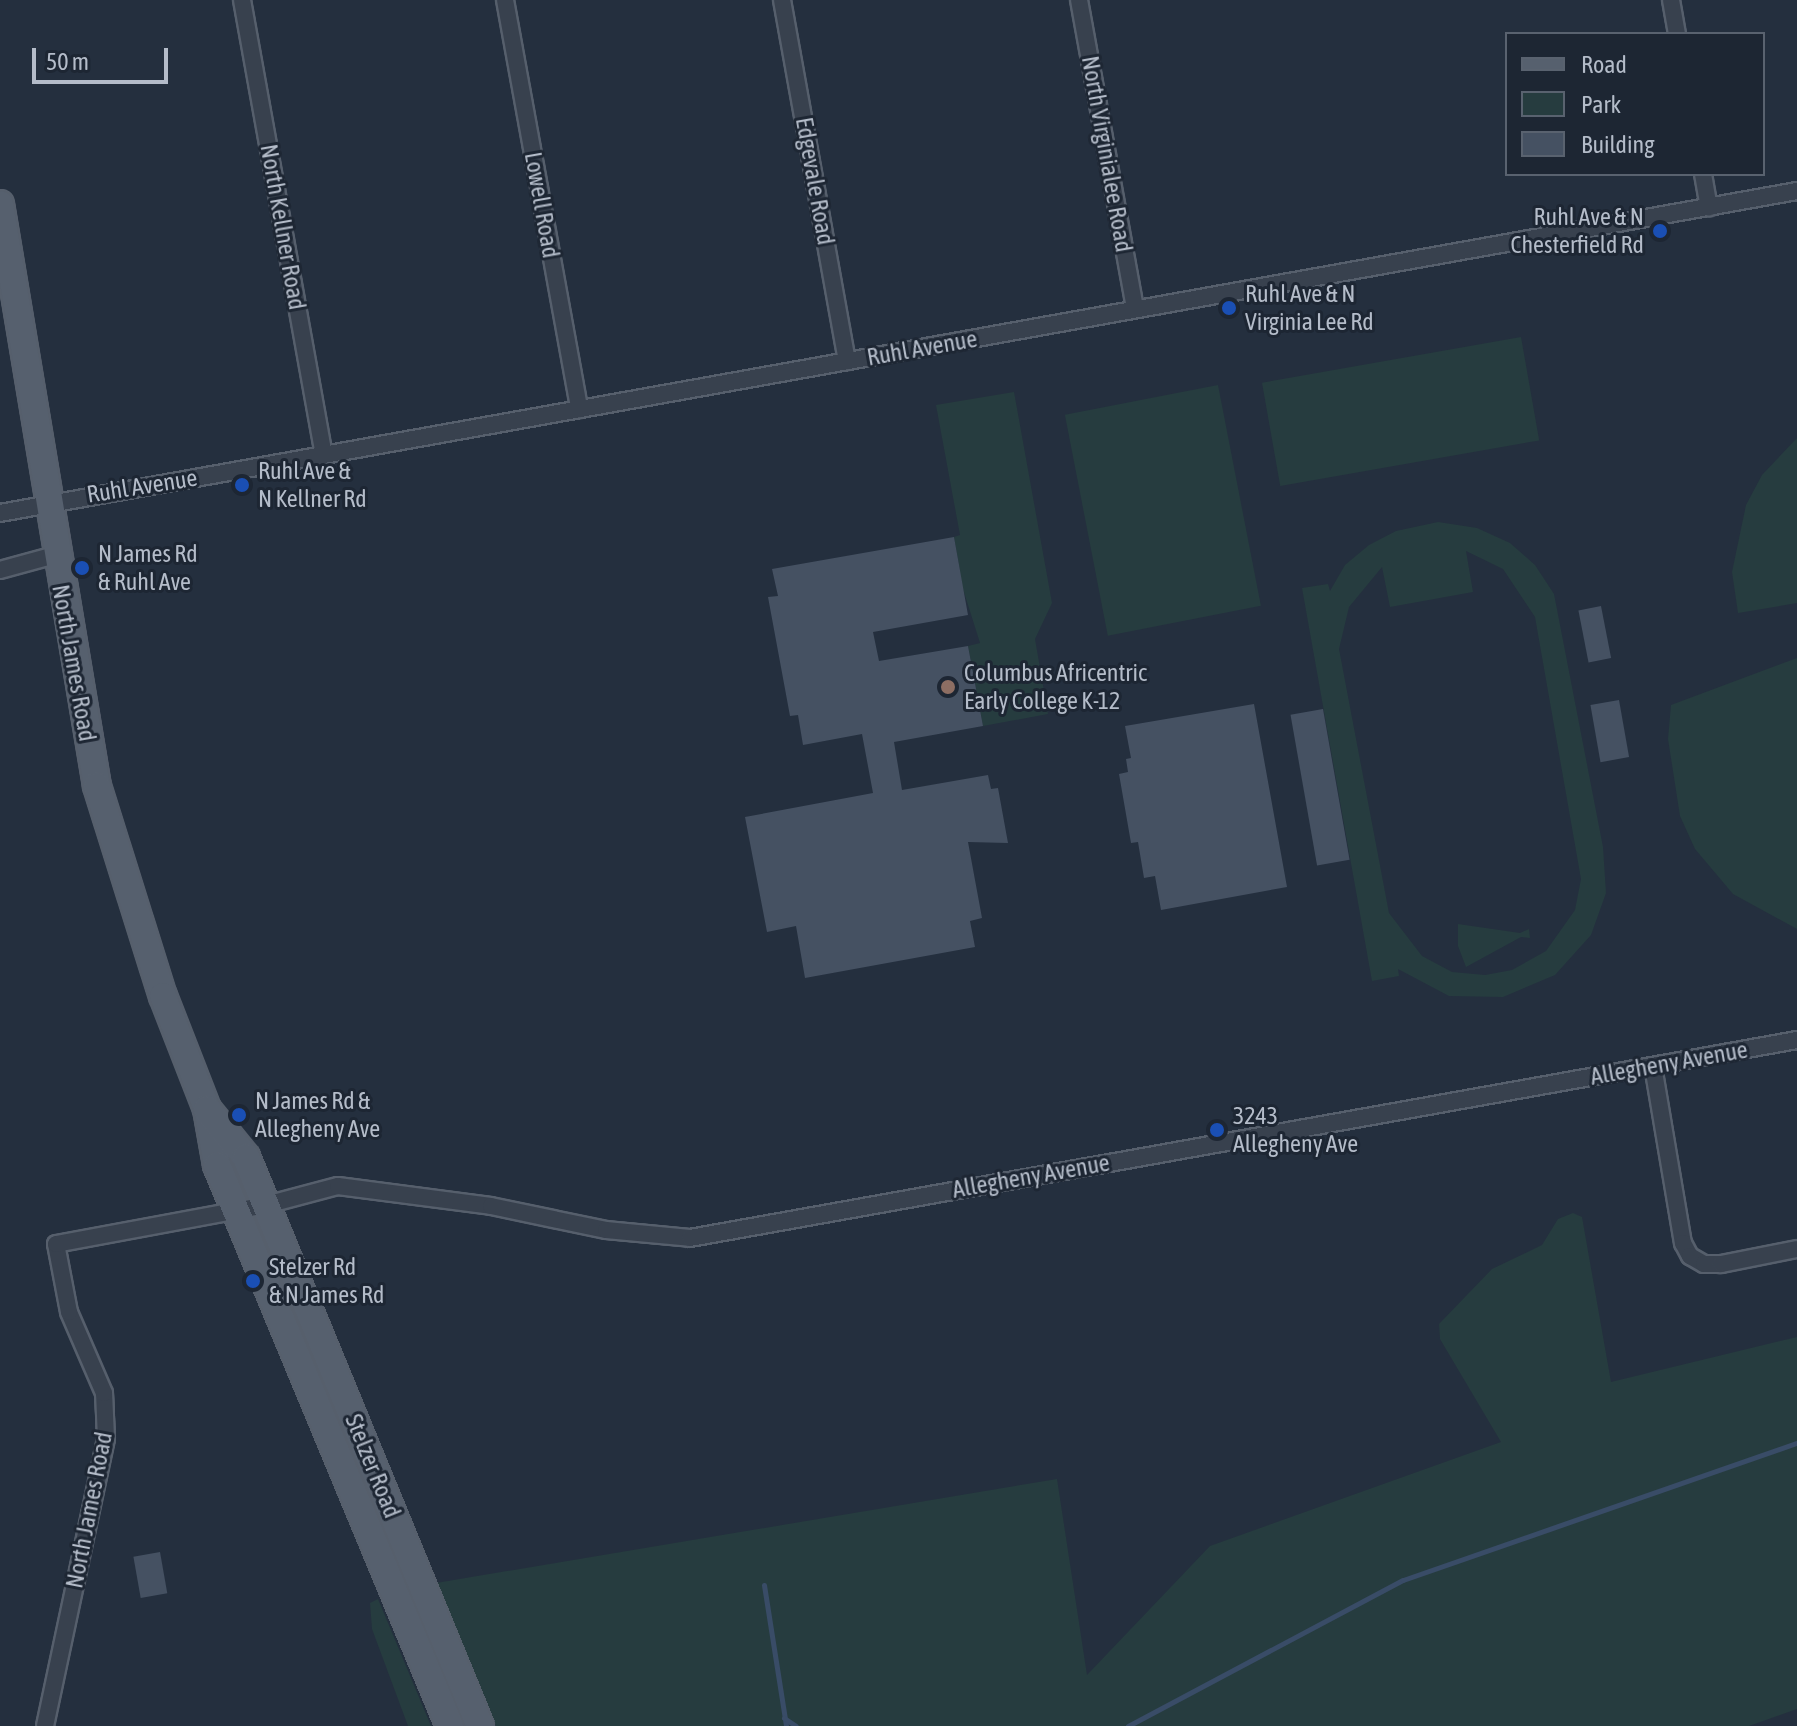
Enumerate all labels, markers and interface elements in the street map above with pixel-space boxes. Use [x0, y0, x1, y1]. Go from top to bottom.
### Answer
scale bar [36, 32, 172, 82]
legend [1505, 32, 1765, 176]
text: 50 m [46, 48, 89, 75]
text: Road [1581, 51, 1627, 78]
street label: North Virginialee Road [1076, 54, 1138, 254]
text: Park [1581, 91, 1621, 118]
street label: Edgevale Road [790, 115, 840, 247]
text: Building [1581, 131, 1654, 158]
street label: North Kellner Road [254, 142, 312, 312]
street label: Lowell Road [519, 150, 565, 260]
place label: Ruhl Ave & N Chesterfield Rd [1511, 203, 1644, 259]
marker: Ruhl Ave & N Chesterfield Rd [1651, 222, 1669, 240]
place label: Ruhl Ave & N Virginia Lee Rd [1245, 280, 1374, 336]
marker: Ruhl Ave & N Virginia Lee Rd [1220, 299, 1238, 317]
street label: Ruhl Avenue [865, 324, 979, 372]
place label: Ruhl Ave & N Kellner Rd [258, 457, 367, 513]
street label: Ruhl Avenue [85, 463, 199, 509]
marker: Ruhl Ave & N Kellner Rd [233, 476, 251, 494]
place label: N James Rd & Ruhl Ave [98, 540, 198, 596]
marker: N James Rd & Ruhl Ave [73, 559, 91, 577]
street label: North James Road [46, 582, 102, 744]
place label: Columbus Africentric Early College K-12 [964, 659, 1147, 715]
marker: Columbus Africentric Early College K-12 [939, 678, 957, 696]
street label: Allegheny Avenue [1588, 1035, 1750, 1091]
place label: N James Rd & Allegheny Ave [255, 1087, 380, 1143]
place label: 3243 Allegheny Ave [1233, 1102, 1358, 1158]
marker: N James Rd & Allegheny Ave [230, 1106, 248, 1124]
marker: 3243 Allegheny Ave [1208, 1121, 1226, 1139]
street label: Allegheny Avenue [950, 1148, 1112, 1204]
place label: Stelzer Rd & N James Rd [269, 1253, 384, 1309]
marker: Stelzer Rd & N James Rd [244, 1272, 262, 1290]
street label: Stelzer Road [339, 1410, 407, 1522]
street label: North James Road [60, 1429, 118, 1591]

